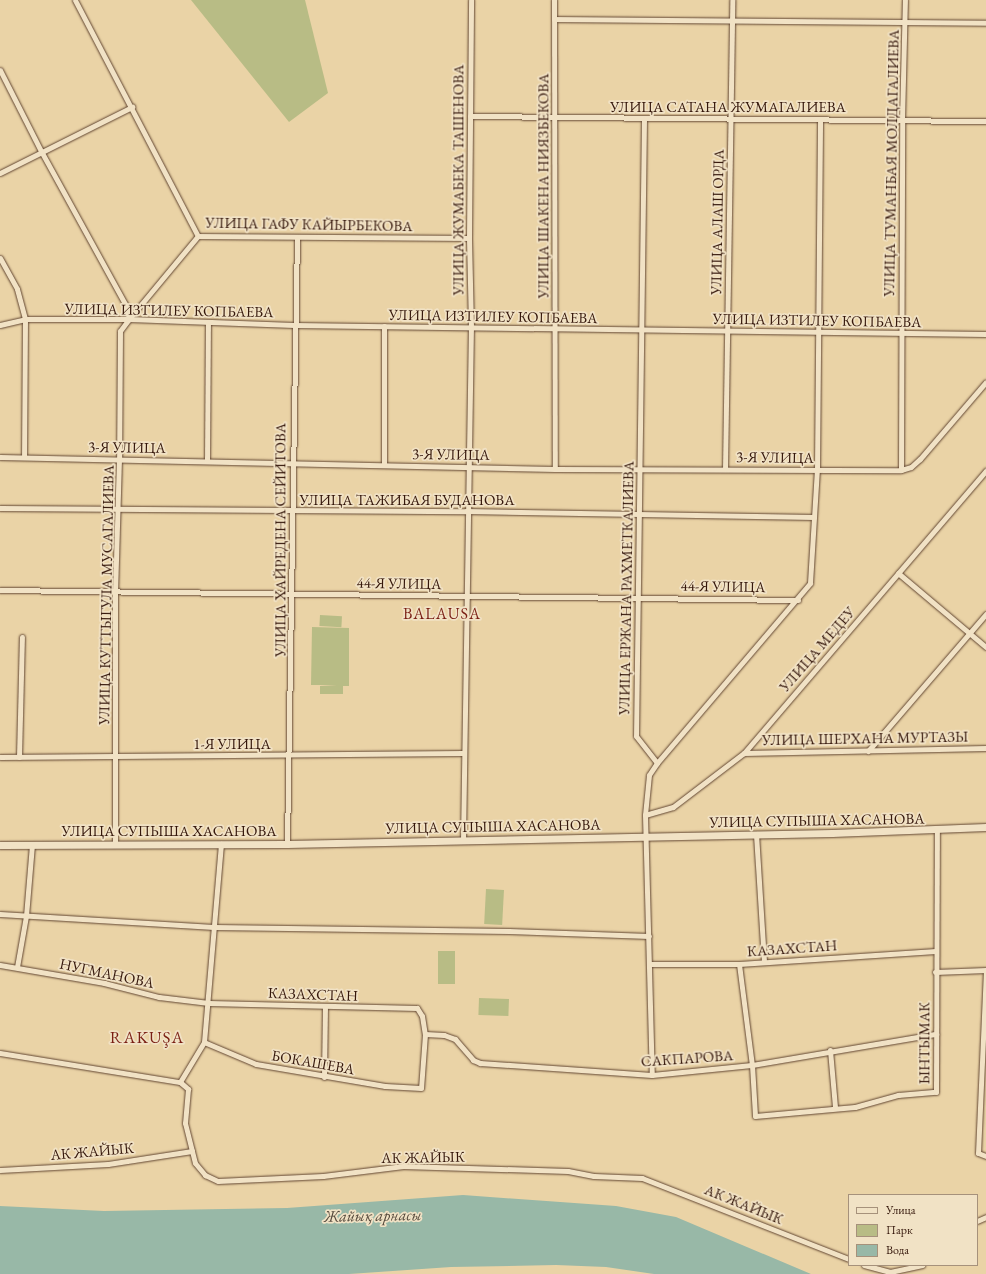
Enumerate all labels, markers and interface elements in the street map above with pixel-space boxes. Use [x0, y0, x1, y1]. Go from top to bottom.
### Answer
street label: УЛИЦА ТУМАНБАЯ МОЛДАГАЛИЕВА [880, 29, 902, 297]
street label: УЛИЦА ЖУМАБЕКА ТАШЕНОВА [449, 65, 467, 295]
street label: УЛИЦА ШАКЕНА НИЯЗБЕКОВА [534, 73, 552, 299]
street label: УЛИЦА САТАНА ЖУМАГАЛИЕВА [610, 98, 846, 116]
street label: УЛИЦА АЛАШ ОРДА [707, 149, 727, 295]
street label: УЛИЦА ГАФУ КАЙЫРБЕКОВА [205, 213, 413, 235]
street label: УЛИЦА ИЗТИЛЕУ КОПБАЕВА [64, 299, 274, 321]
street label: УЛИЦА ИЗТИЛЕУ КОПБАЕВА [388, 305, 598, 327]
street label: УЛИЦА ИЗТИЛЕУ КОПБАЕВА [712, 309, 922, 331]
street label: УЛИЦА ХАЙРЕДЕНА СЕЙИТОВА [271, 423, 289, 657]
street label: 3-Я УЛИЦА [88, 437, 166, 457]
street label: 3-Я УЛИЦА [412, 444, 490, 464]
street label: 3-Я УЛИЦА [736, 447, 814, 467]
street label: УЛИЦА ЕРЖАНА РАХМЕТКАЛИЕВА [615, 461, 637, 715]
street label: УЛИЦА КУТТЫГУЛА МУСАГАЛИЕВА [95, 465, 117, 725]
street label: УЛИЦА ТАЖИБАЯ БУДАНОВА [299, 491, 515, 509]
street label: 44-Я УЛИЦА [356, 573, 442, 593]
street label: 44-Я УЛИЦА [680, 576, 766, 596]
street label: УЛИЦА МЕДЕУ [775, 603, 859, 695]
district label: BALAUSA [403, 604, 481, 624]
street label: УЛИЦА ШЕРХАНА МУРТАЗЫ [762, 727, 968, 749]
street label: 1-Я УЛИЦА [193, 735, 271, 753]
street label: УЛИЦА СУПЫША ХАСАНОВА [709, 809, 925, 831]
street label: УЛИЦА СУПЫША ХАСАНОВА [385, 815, 601, 837]
street label: УЛИЦА СУПЫША ХАСАНОВА [61, 822, 277, 840]
street label: КАЗАХСТАН [746, 936, 838, 960]
street label: НУГМАНОВА [58, 954, 156, 992]
street label: КАЗАХСТАН [268, 983, 358, 1005]
street label: ЫНТЫМАК [915, 1002, 933, 1084]
district label: RAKUŞA [110, 1028, 184, 1048]
street label: БОКАШЕВА [270, 1046, 356, 1078]
street label: САКПАРОВА [640, 1046, 734, 1070]
street label: АК ЖАЙЫК [50, 1138, 134, 1164]
street label: АК ЖАЙЫК [381, 1147, 465, 1167]
street label: АК ЖАЙЫК [702, 1180, 786, 1228]
legend [848, 1194, 978, 1266]
text: Улица [886, 1202, 916, 1218]
water label: Жайық арнасы [324, 1206, 422, 1226]
text: Парк [886, 1222, 913, 1238]
text: Вода [886, 1242, 909, 1258]

